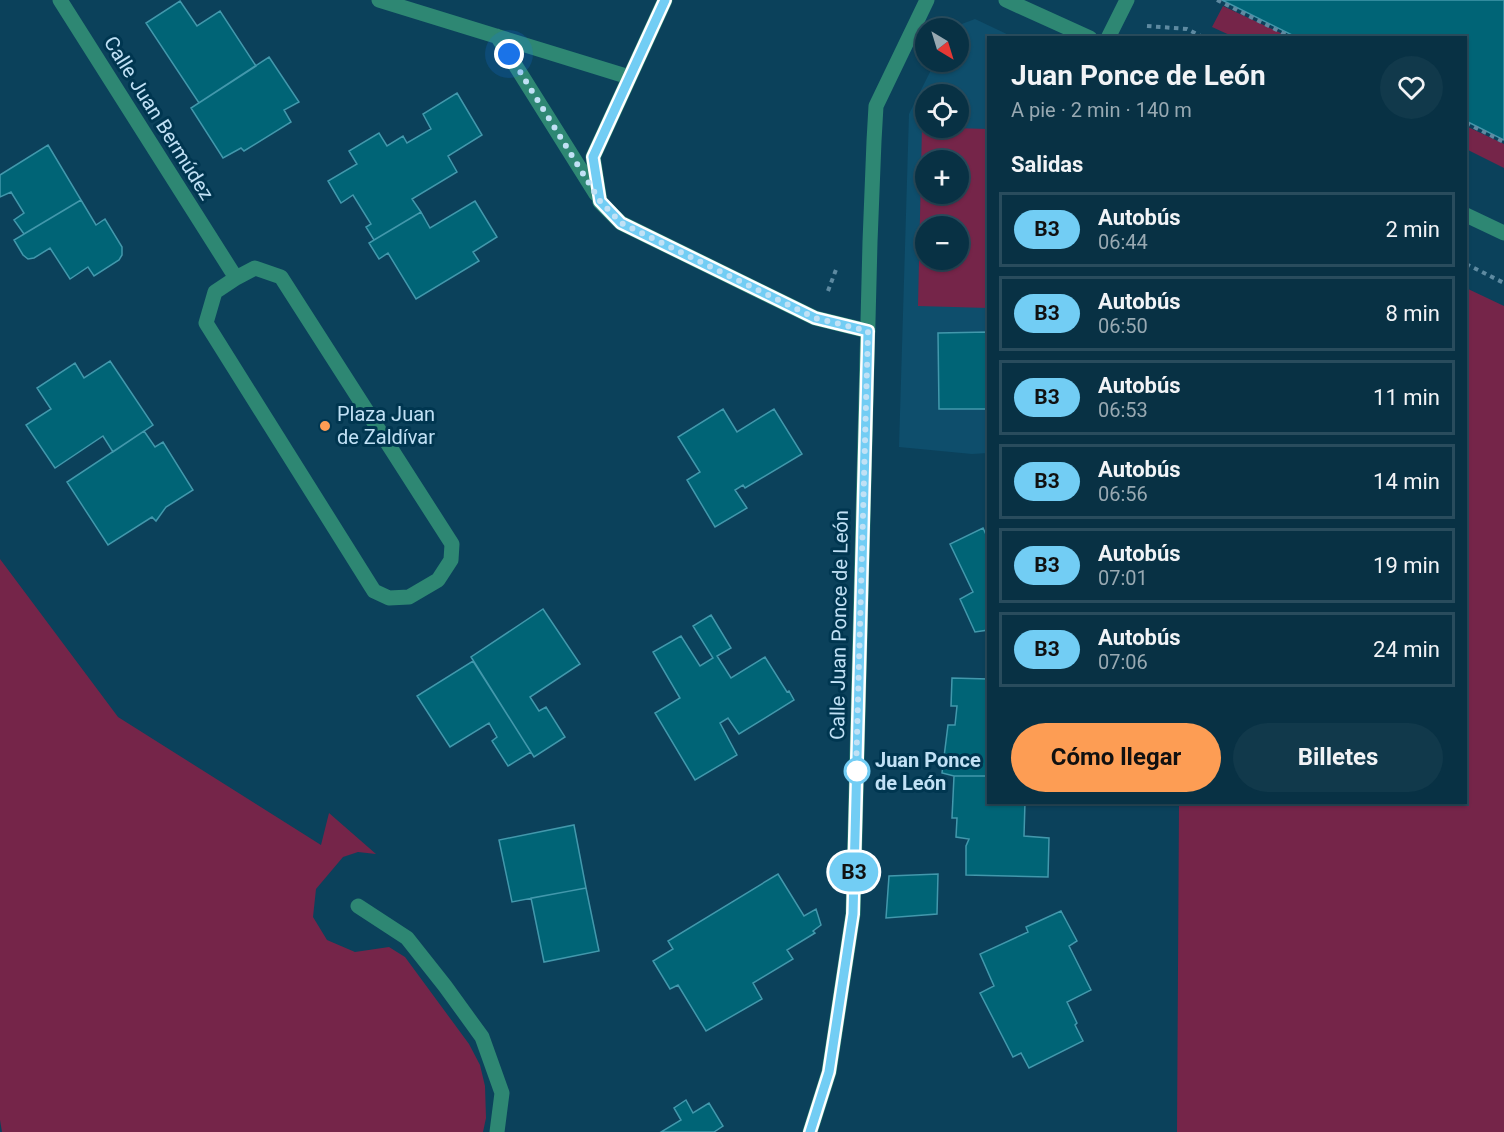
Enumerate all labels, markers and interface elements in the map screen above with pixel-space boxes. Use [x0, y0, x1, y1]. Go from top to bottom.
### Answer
north arrow [915, 18, 969, 72]
map controls [915, 18, 969, 270]
street label: Calle Juan Bermúdez [99, 32, 219, 204]
your location [494, 39, 524, 69]
button: heart [1380, 56, 1443, 119]
text: Juan Ponce de León [1011, 59, 1266, 92]
button: locate [915, 84, 969, 138]
text: A pie · 2 min · 140 m [1011, 98, 1192, 122]
button: + [915, 150, 969, 204]
text: Salidas [1011, 152, 1083, 177]
text: Autobús [1098, 205, 1181, 230]
button: − [915, 216, 969, 270]
text: B3 [1034, 217, 1060, 241]
text: 2 min [1385, 217, 1440, 242]
text: 06:44 [1098, 230, 1148, 254]
text: Autobús [1098, 289, 1181, 314]
text: B3 [1034, 301, 1060, 325]
text: 8 min [1385, 301, 1440, 326]
text: 06:50 [1098, 314, 1148, 338]
text: Autobús [1098, 373, 1181, 398]
text: B3 [1034, 385, 1060, 409]
text: 11 min [1373, 385, 1440, 410]
text: 06:53 [1098, 398, 1148, 422]
place label: Plaza Juan de Zaldívar [337, 402, 435, 449]
marker: Plaza Juan de Zaldívar [318, 419, 332, 433]
text: Autobús [1098, 457, 1181, 482]
text: B3 [1034, 469, 1060, 493]
text: 14 min [1373, 469, 1440, 494]
text: 06:56 [1098, 482, 1148, 506]
street label: Calle Juan Ponce de León [825, 510, 853, 740]
text: Autobús [1098, 541, 1181, 566]
text: B3 [1034, 553, 1060, 577]
text: 19 min [1373, 553, 1440, 578]
text: 07:01 [1098, 566, 1148, 590]
text: Autobús [1098, 625, 1181, 650]
text: B3 [1034, 637, 1060, 661]
text: 24 min [1373, 637, 1440, 662]
text: 07:06 [1098, 650, 1148, 674]
button: Cómo llegar [1011, 723, 1221, 792]
button: Billetes [1233, 723, 1443, 792]
place label: Juan Ponce de León [875, 748, 981, 795]
marker: Juan Ponce de León [844, 758, 870, 784]
line badge: B3 [827, 852, 881, 892]
text: B3 [841, 860, 867, 884]

